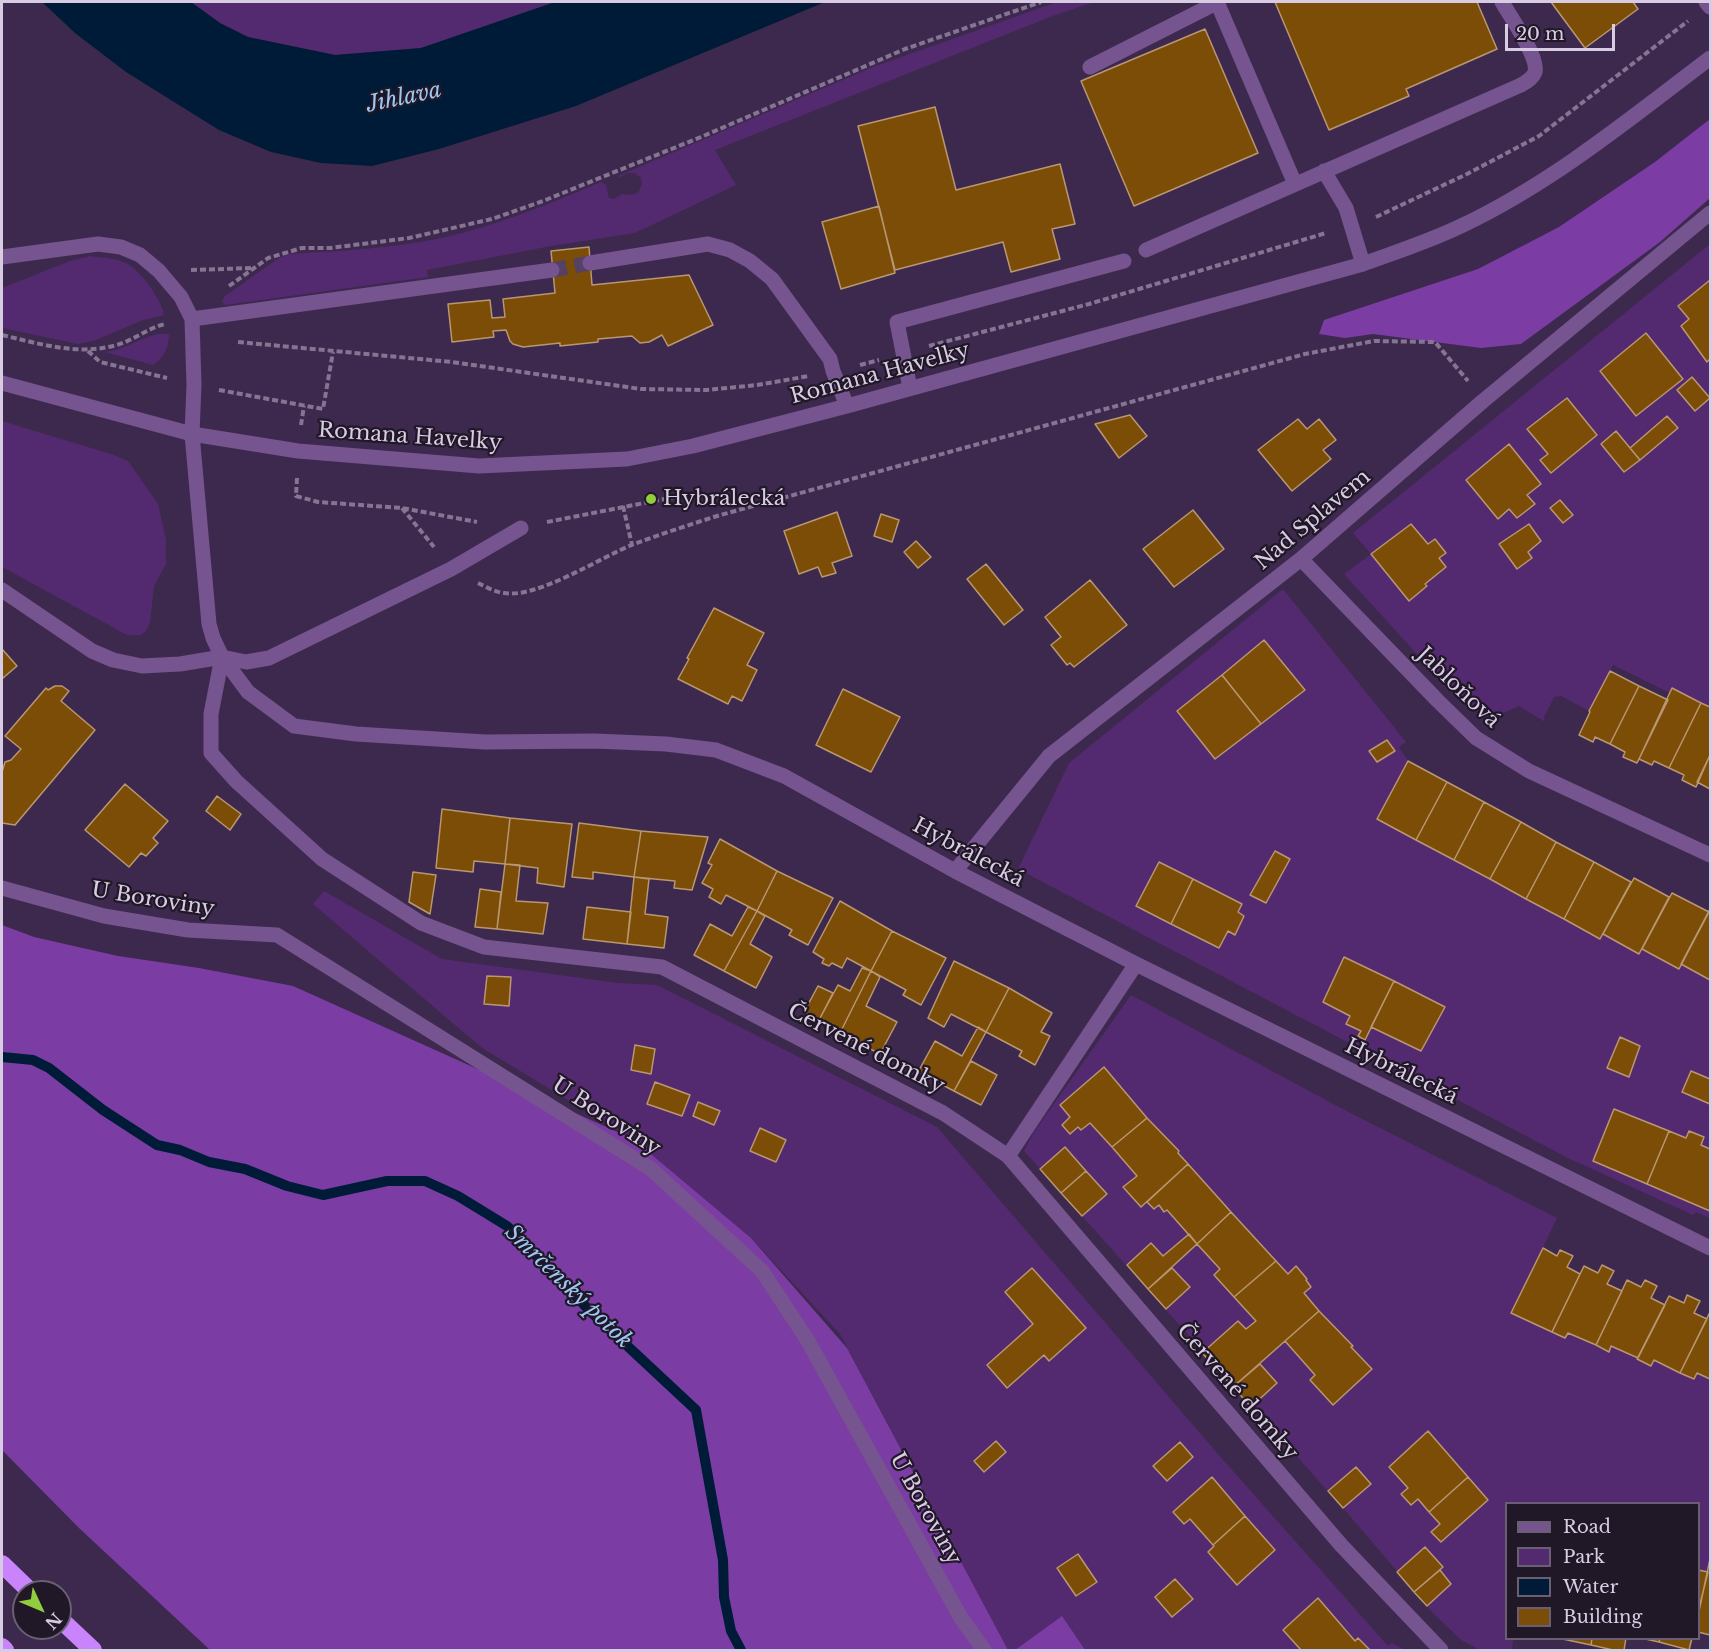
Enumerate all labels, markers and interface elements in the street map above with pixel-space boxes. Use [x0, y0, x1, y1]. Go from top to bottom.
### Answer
scale bar [1508, 12, 1618, 50]
text: 20 m [1516, 23, 1564, 45]
water label: Jihlava [364, 77, 444, 119]
street label: Romana Havelky [788, 338, 972, 410]
street label: Romana Havelky [317, 418, 503, 456]
street label: Nad Splavem [1250, 465, 1376, 575]
place label: Hybrálecká [663, 486, 785, 512]
marker: Hybrálecká [644, 492, 658, 506]
street label: Jabloňová [1411, 642, 1505, 734]
street label: Hybrálecká [908, 813, 1028, 893]
street label: U Boroviny [90, 878, 216, 922]
street label: Červené domky [783, 999, 949, 1099]
street label: Hybrálecká [1341, 1034, 1461, 1110]
street label: U Boroviny [547, 1073, 665, 1161]
water label: Smrčenský potok [499, 1220, 637, 1354]
street label: Červené domky [1171, 1319, 1303, 1465]
street label: U Boroviny [884, 1448, 966, 1570]
legend [1505, 1502, 1700, 1640]
text: Road [1563, 1516, 1611, 1538]
text: Park [1563, 1546, 1605, 1568]
text: Water [1563, 1576, 1618, 1598]
north arrow [12, 1580, 72, 1640]
text: Building [1563, 1606, 1642, 1628]
text: N [41, 1609, 66, 1633]

